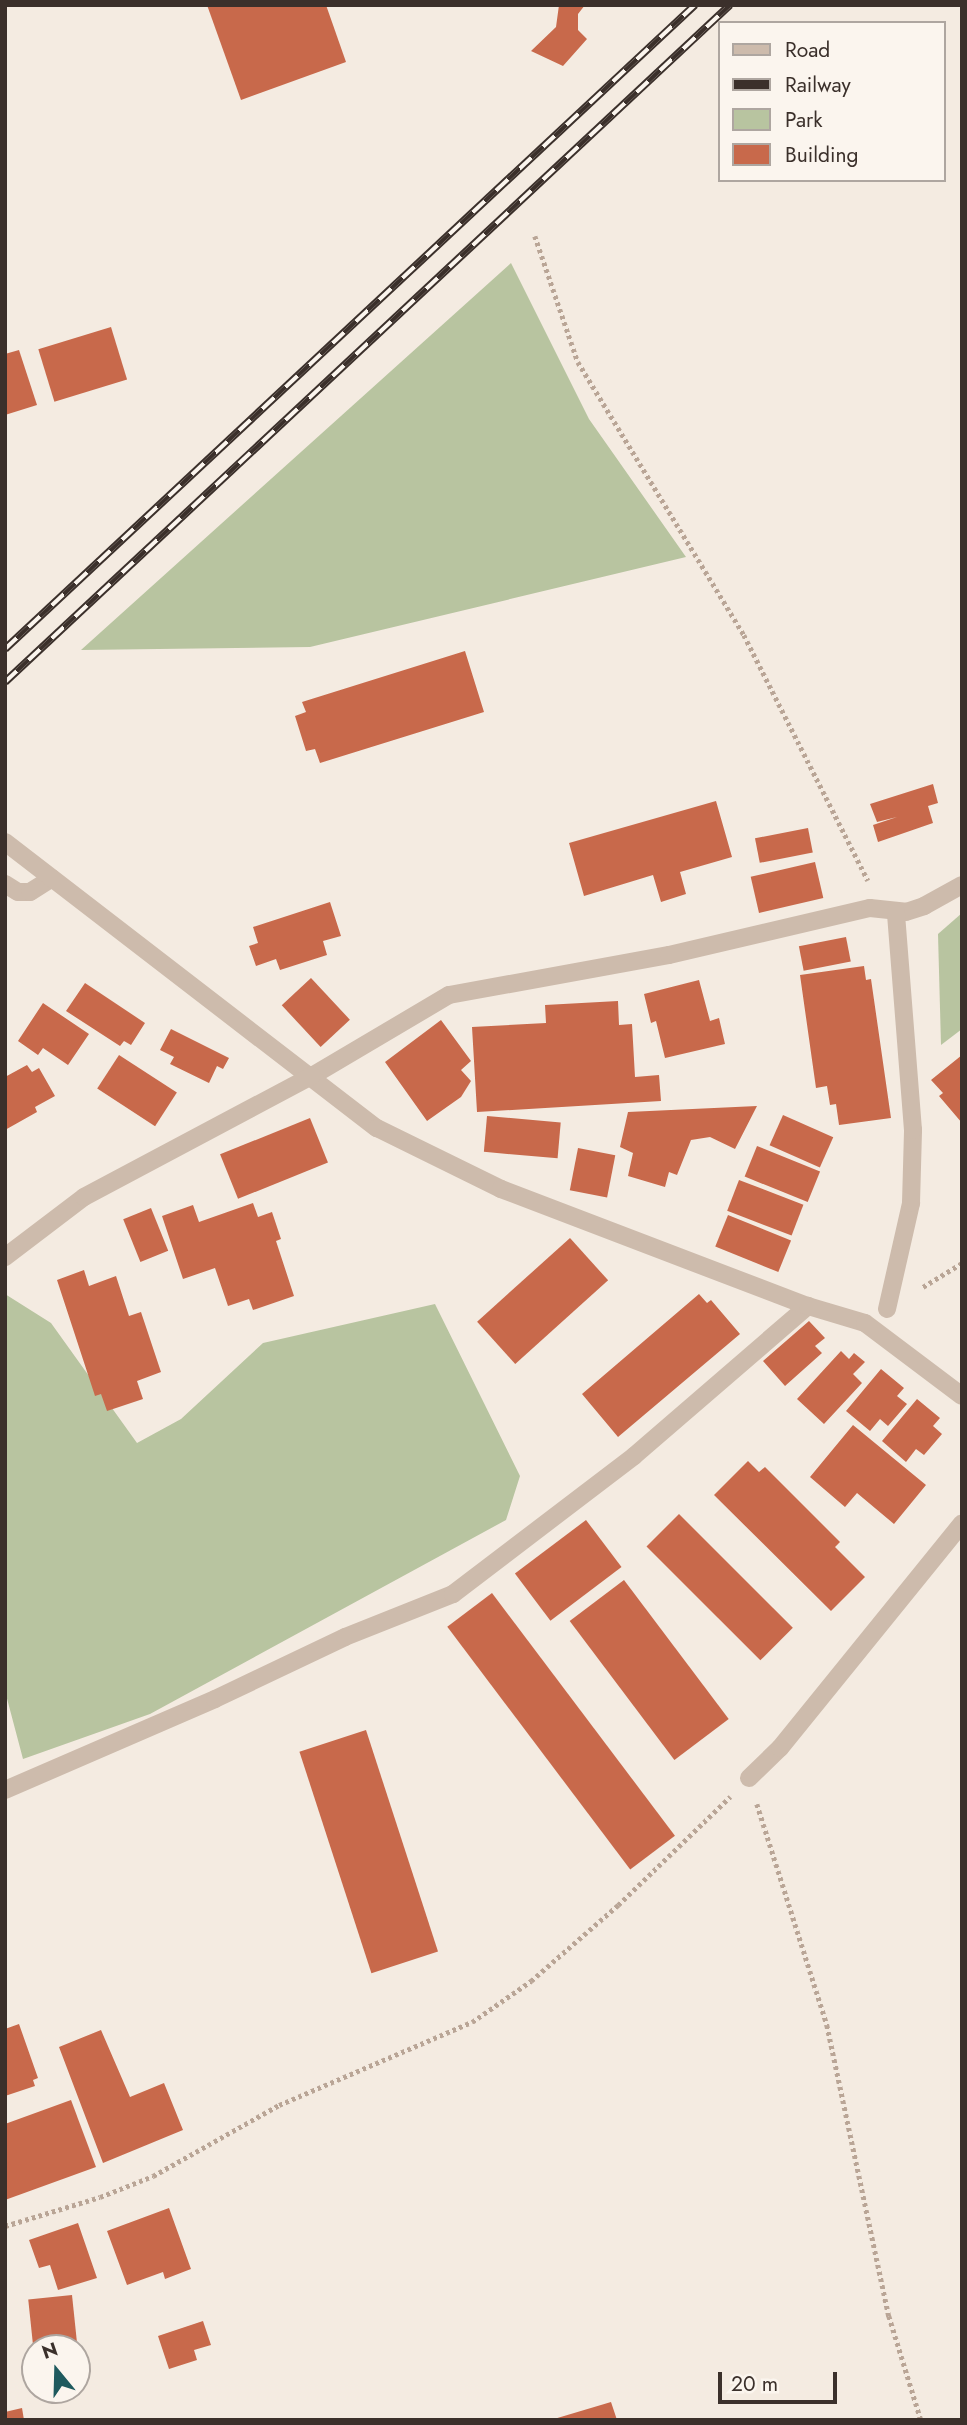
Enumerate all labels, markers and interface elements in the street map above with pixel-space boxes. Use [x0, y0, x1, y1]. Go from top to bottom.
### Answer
legend [718, 21, 946, 182]
text: Road [785, 35, 830, 65]
text: Railway [785, 70, 851, 100]
text: Park [785, 105, 822, 135]
text: Building [785, 140, 858, 170]
north arrow [21, 2334, 91, 2404]
text: N [38, 2335, 61, 2366]
scale bar [722, 2358, 841, 2402]
text: 20 m [731, 2369, 778, 2399]

